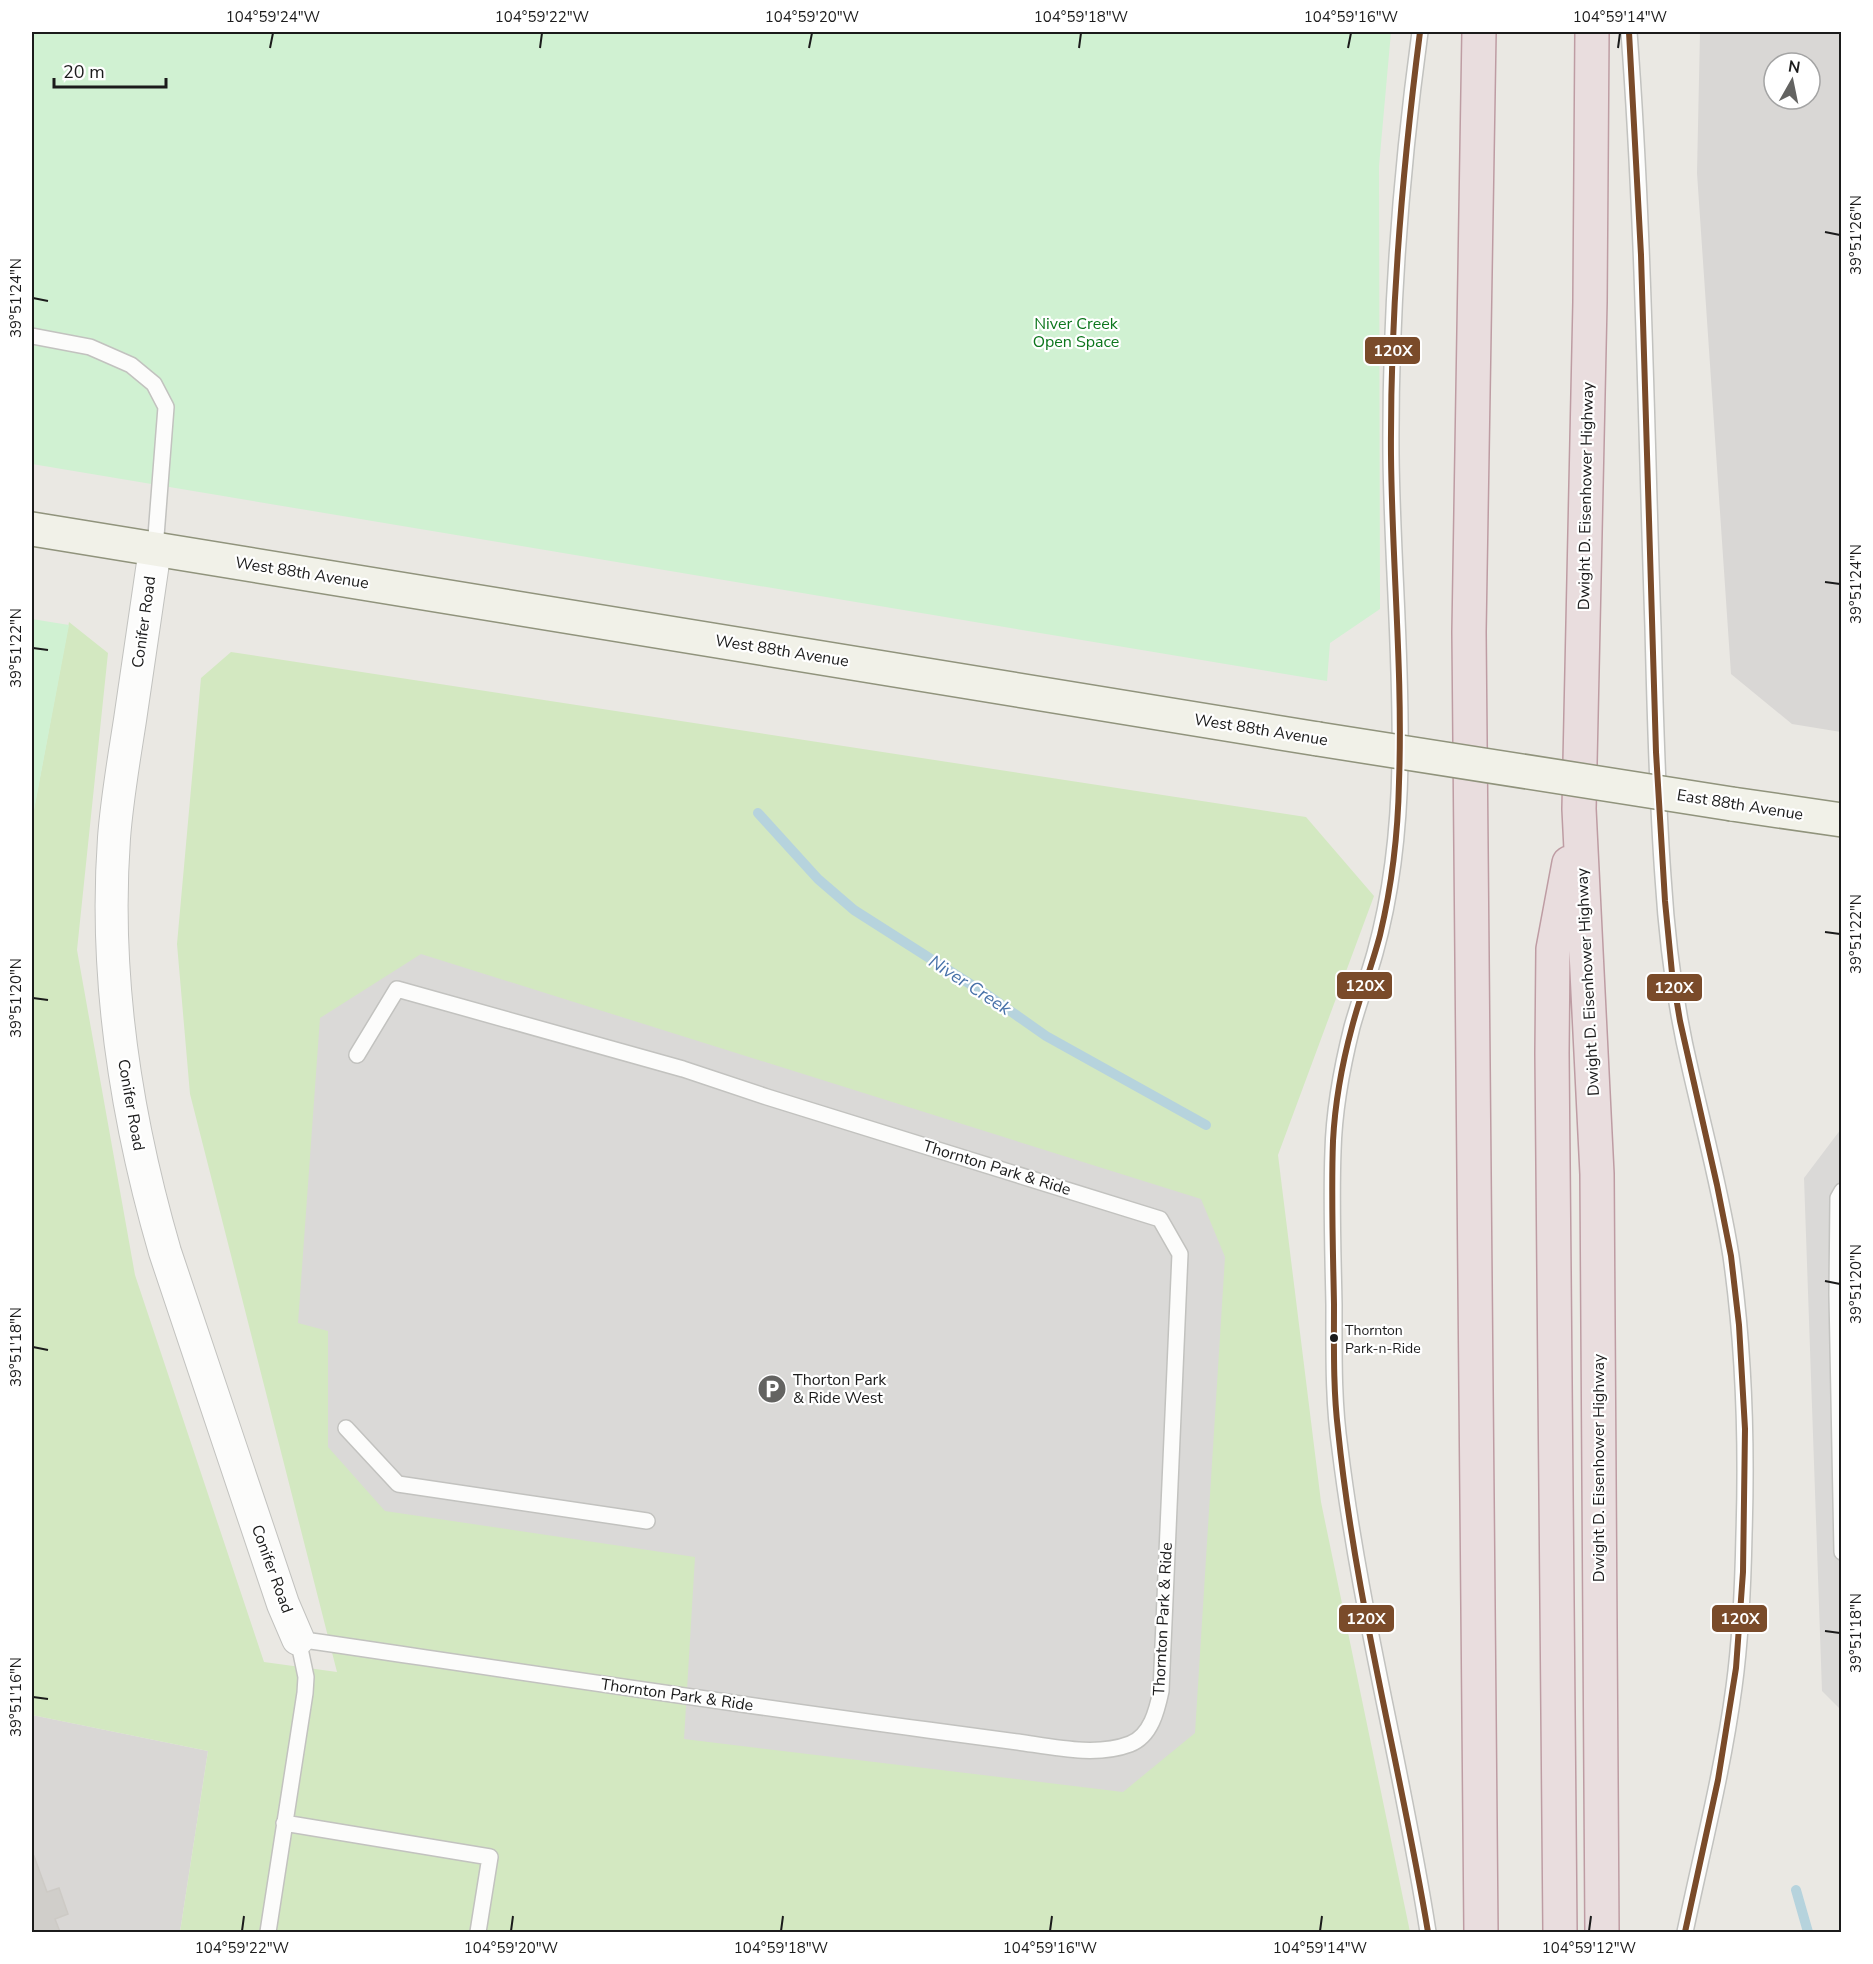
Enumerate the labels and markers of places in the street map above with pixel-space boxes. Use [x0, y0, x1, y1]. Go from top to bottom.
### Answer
place label: Thornton Park-n-Ride [1345, 1321, 1421, 1358]
marker: Thornton Park-n-Ride [1328, 1332, 1340, 1344]
place label: Thorton Park & Ride West [793, 1369, 887, 1409]
parking icon: Thorton Park & Ride West [756, 1373, 788, 1405]

